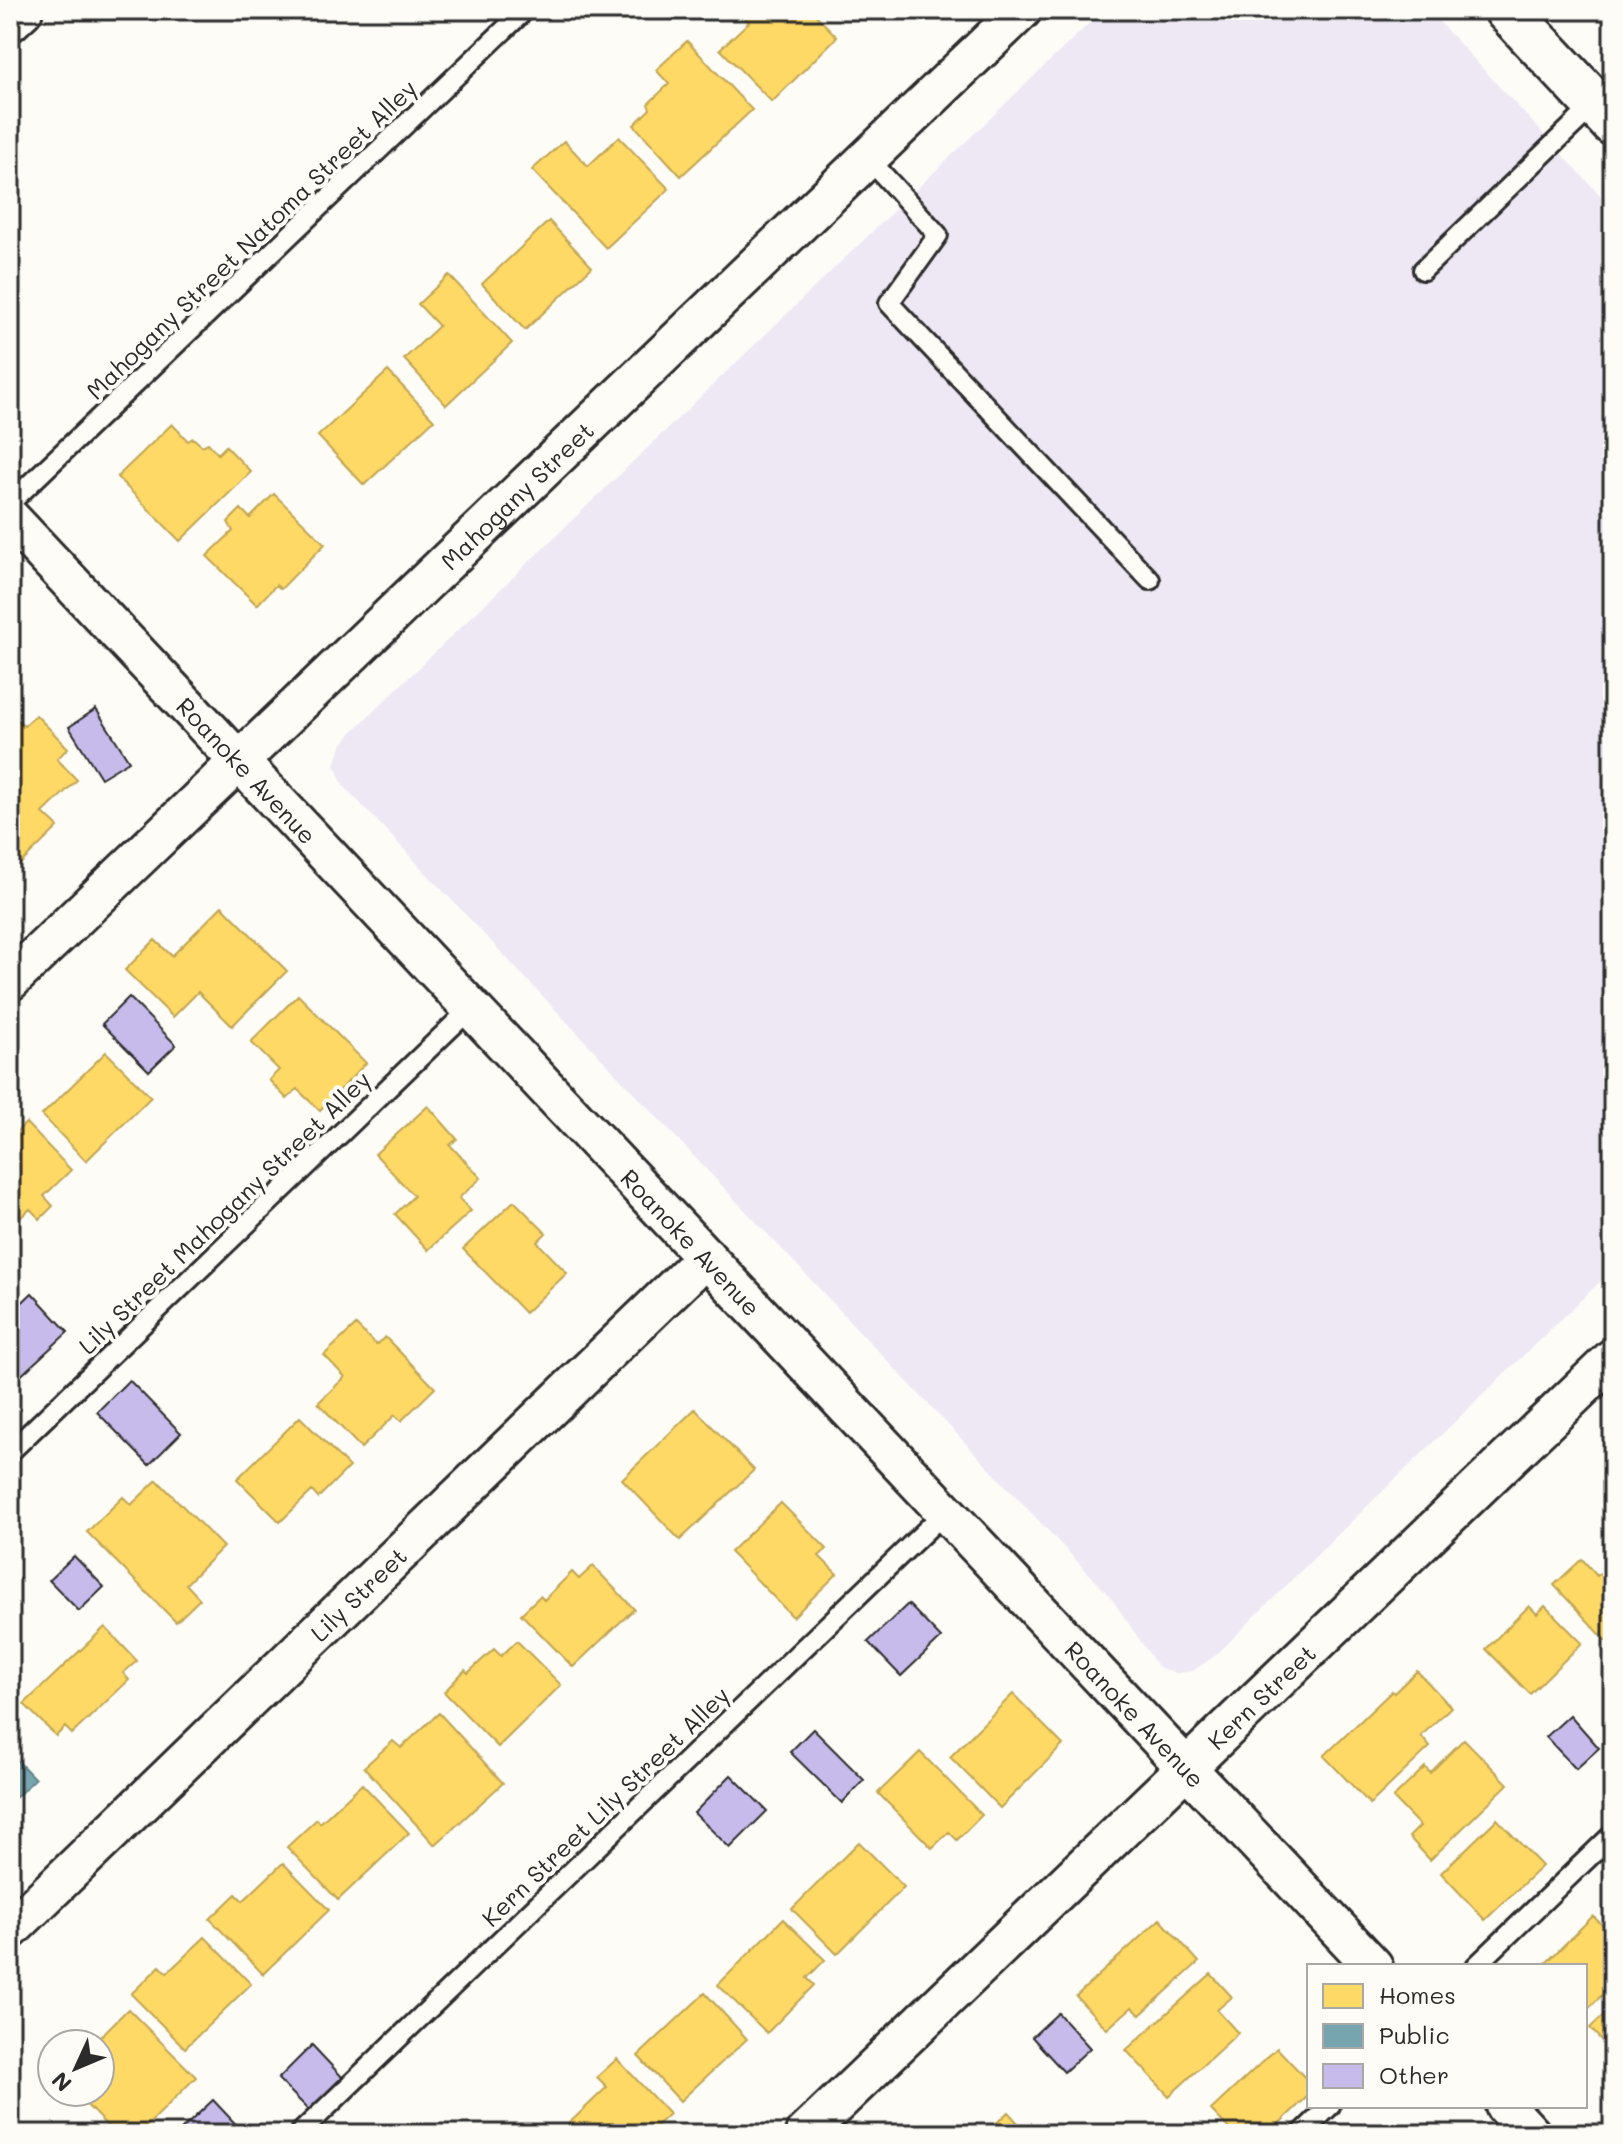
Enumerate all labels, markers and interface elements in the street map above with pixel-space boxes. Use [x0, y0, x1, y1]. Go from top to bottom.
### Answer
street label: Mahogany Street Natoma Street Alley [79, 72, 423, 406]
street label: Mahogany Street [433, 414, 600, 576]
street label: Roanoke Avenue [171, 690, 324, 850]
street label: Lily Street Mahogany Street Alley [71, 1064, 377, 1360]
street label: Roanoke Avenue [615, 1162, 768, 1322]
street label: Lily Street [303, 1540, 413, 1647]
street label: Roanoke Avenue [1059, 1634, 1212, 1794]
street label: Kern Street [1200, 1637, 1322, 1756]
street label: Kern Street Lily Street Alley [475, 1679, 735, 1933]
legend [1307, 1964, 1587, 2108]
text: Homes [1379, 1979, 1456, 2010]
text: Public [1379, 2019, 1450, 2050]
north arrow [36, 2028, 116, 2108]
text: Other [1379, 2059, 1449, 2090]
text: N [45, 2066, 77, 2098]

